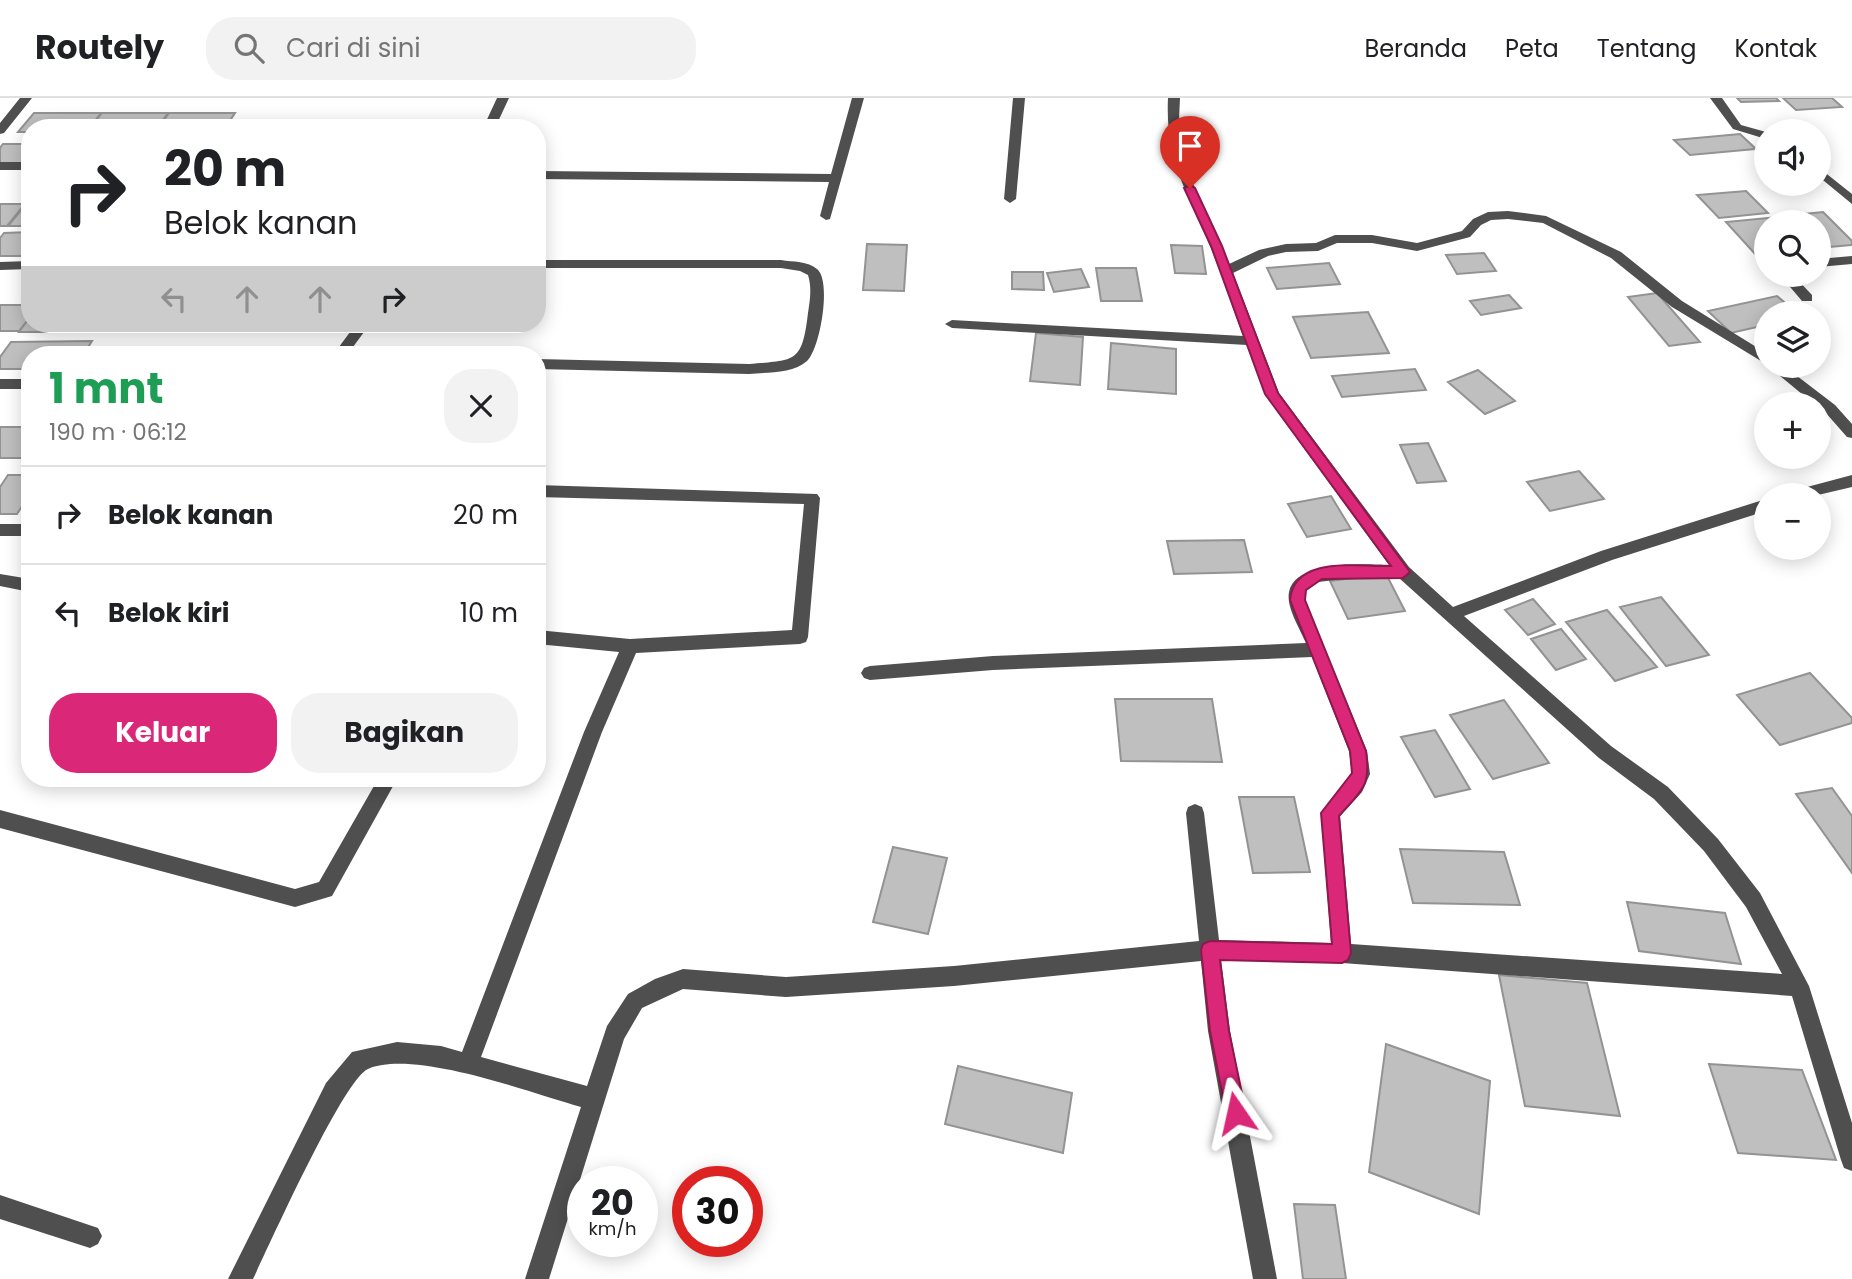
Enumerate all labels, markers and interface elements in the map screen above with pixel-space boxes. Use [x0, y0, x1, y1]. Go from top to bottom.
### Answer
search box [206, 17, 696, 80]
text: Routely [35, 24, 164, 71]
icon: search [230, 29, 268, 67]
text: Cari di sini [286, 30, 421, 66]
text: Beranda [1364, 32, 1467, 65]
text: Peta [1505, 32, 1559, 65]
text: Tentang [1597, 32, 1697, 65]
text: Kontak [1735, 32, 1817, 65]
pin [1160, 116, 1220, 188]
map controls [1754, 119, 1831, 560]
button: sound [1754, 119, 1831, 196]
icon: arrive [1171, 127, 1209, 165]
text: 20 m [164, 135, 286, 203]
icon: right [49, 147, 140, 238]
text: Belok kanan [164, 200, 358, 245]
button: search [1754, 210, 1831, 287]
icon: left [155, 280, 193, 318]
icon: ahead [228, 280, 266, 318]
icon: ahead [301, 280, 339, 318]
icon: right [374, 280, 412, 318]
button: layers [1754, 301, 1831, 378]
text: 1 mnt [49, 359, 164, 418]
button: close [444, 369, 518, 443]
button: + [1754, 392, 1831, 469]
text: 190 m · 06:12 [49, 416, 187, 448]
button: − [1754, 483, 1831, 560]
icon: right [49, 496, 87, 534]
text: Belok kanan [108, 497, 273, 533]
text: 20 m [453, 497, 518, 533]
icon: left [49, 594, 87, 632]
text: Belok kiri [108, 595, 230, 631]
text: 10 m [460, 595, 518, 631]
button: Keluar [49, 693, 277, 773]
button: Bagikan [291, 693, 518, 773]
position arrow [1199, 1076, 1273, 1150]
speed limit sign: 30 [672, 1166, 763, 1257]
text: 20 [591, 1178, 634, 1227]
text: km/h [589, 1216, 636, 1241]

